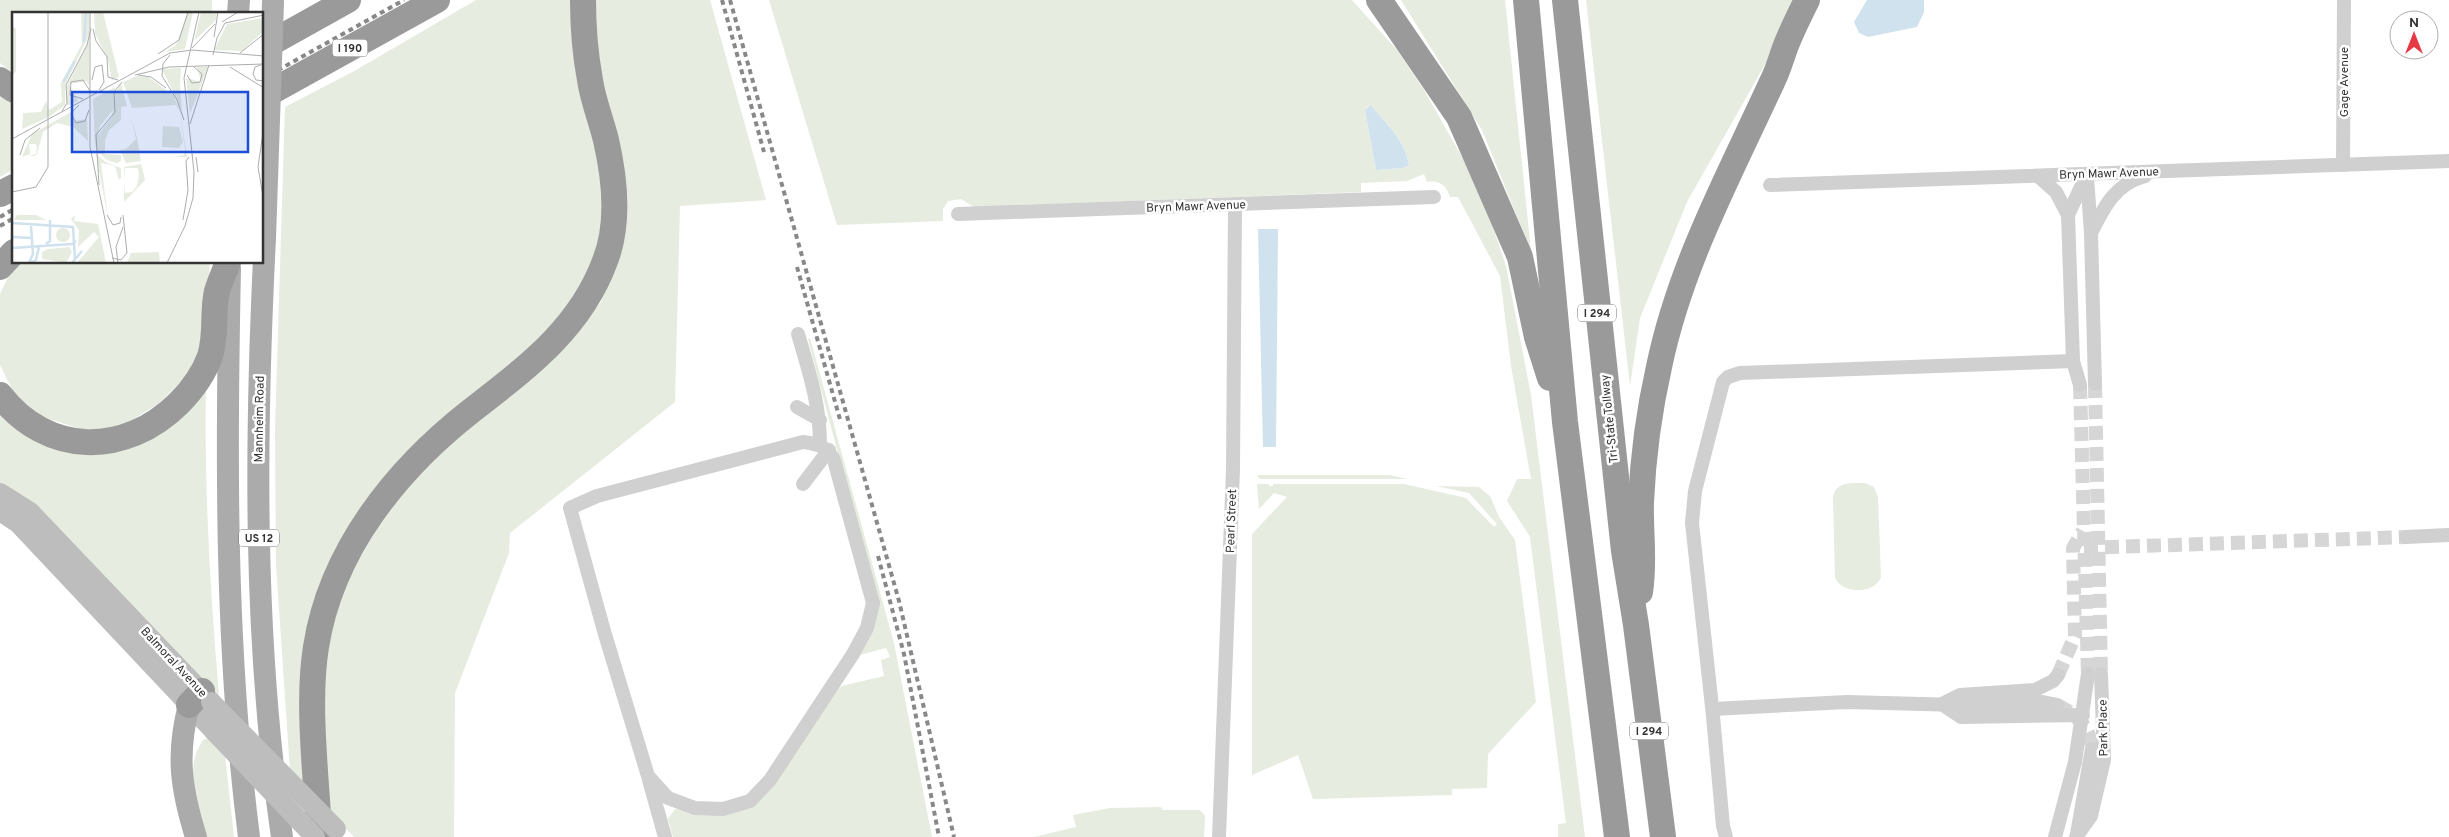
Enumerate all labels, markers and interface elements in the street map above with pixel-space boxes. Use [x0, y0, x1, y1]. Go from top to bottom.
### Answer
north arrow [2389, 10, 2439, 60]
inset map [12, 12, 264, 264]
text: N [2409, 15, 2419, 32]
road number: I 190 [332, 40, 368, 56]
street label: Gage Avenue [2337, 47, 2353, 117]
street label: Bryn Mawr Avenue [2059, 164, 2159, 184]
street label: Bryn Mawr Avenue [1146, 197, 1246, 217]
road number: I 294 [1578, 304, 1616, 322]
street label: Tri-State Tollway [1597, 374, 1623, 464]
street label: Mannheim Road [251, 376, 269, 462]
street label: Pearl Street [1223, 489, 1241, 553]
road number: US 12 [239, 530, 279, 546]
street label: Balmoral Avenue [136, 624, 210, 701]
street label: Park Place [2096, 699, 2112, 757]
road number: I 294 [1630, 722, 1668, 739]

